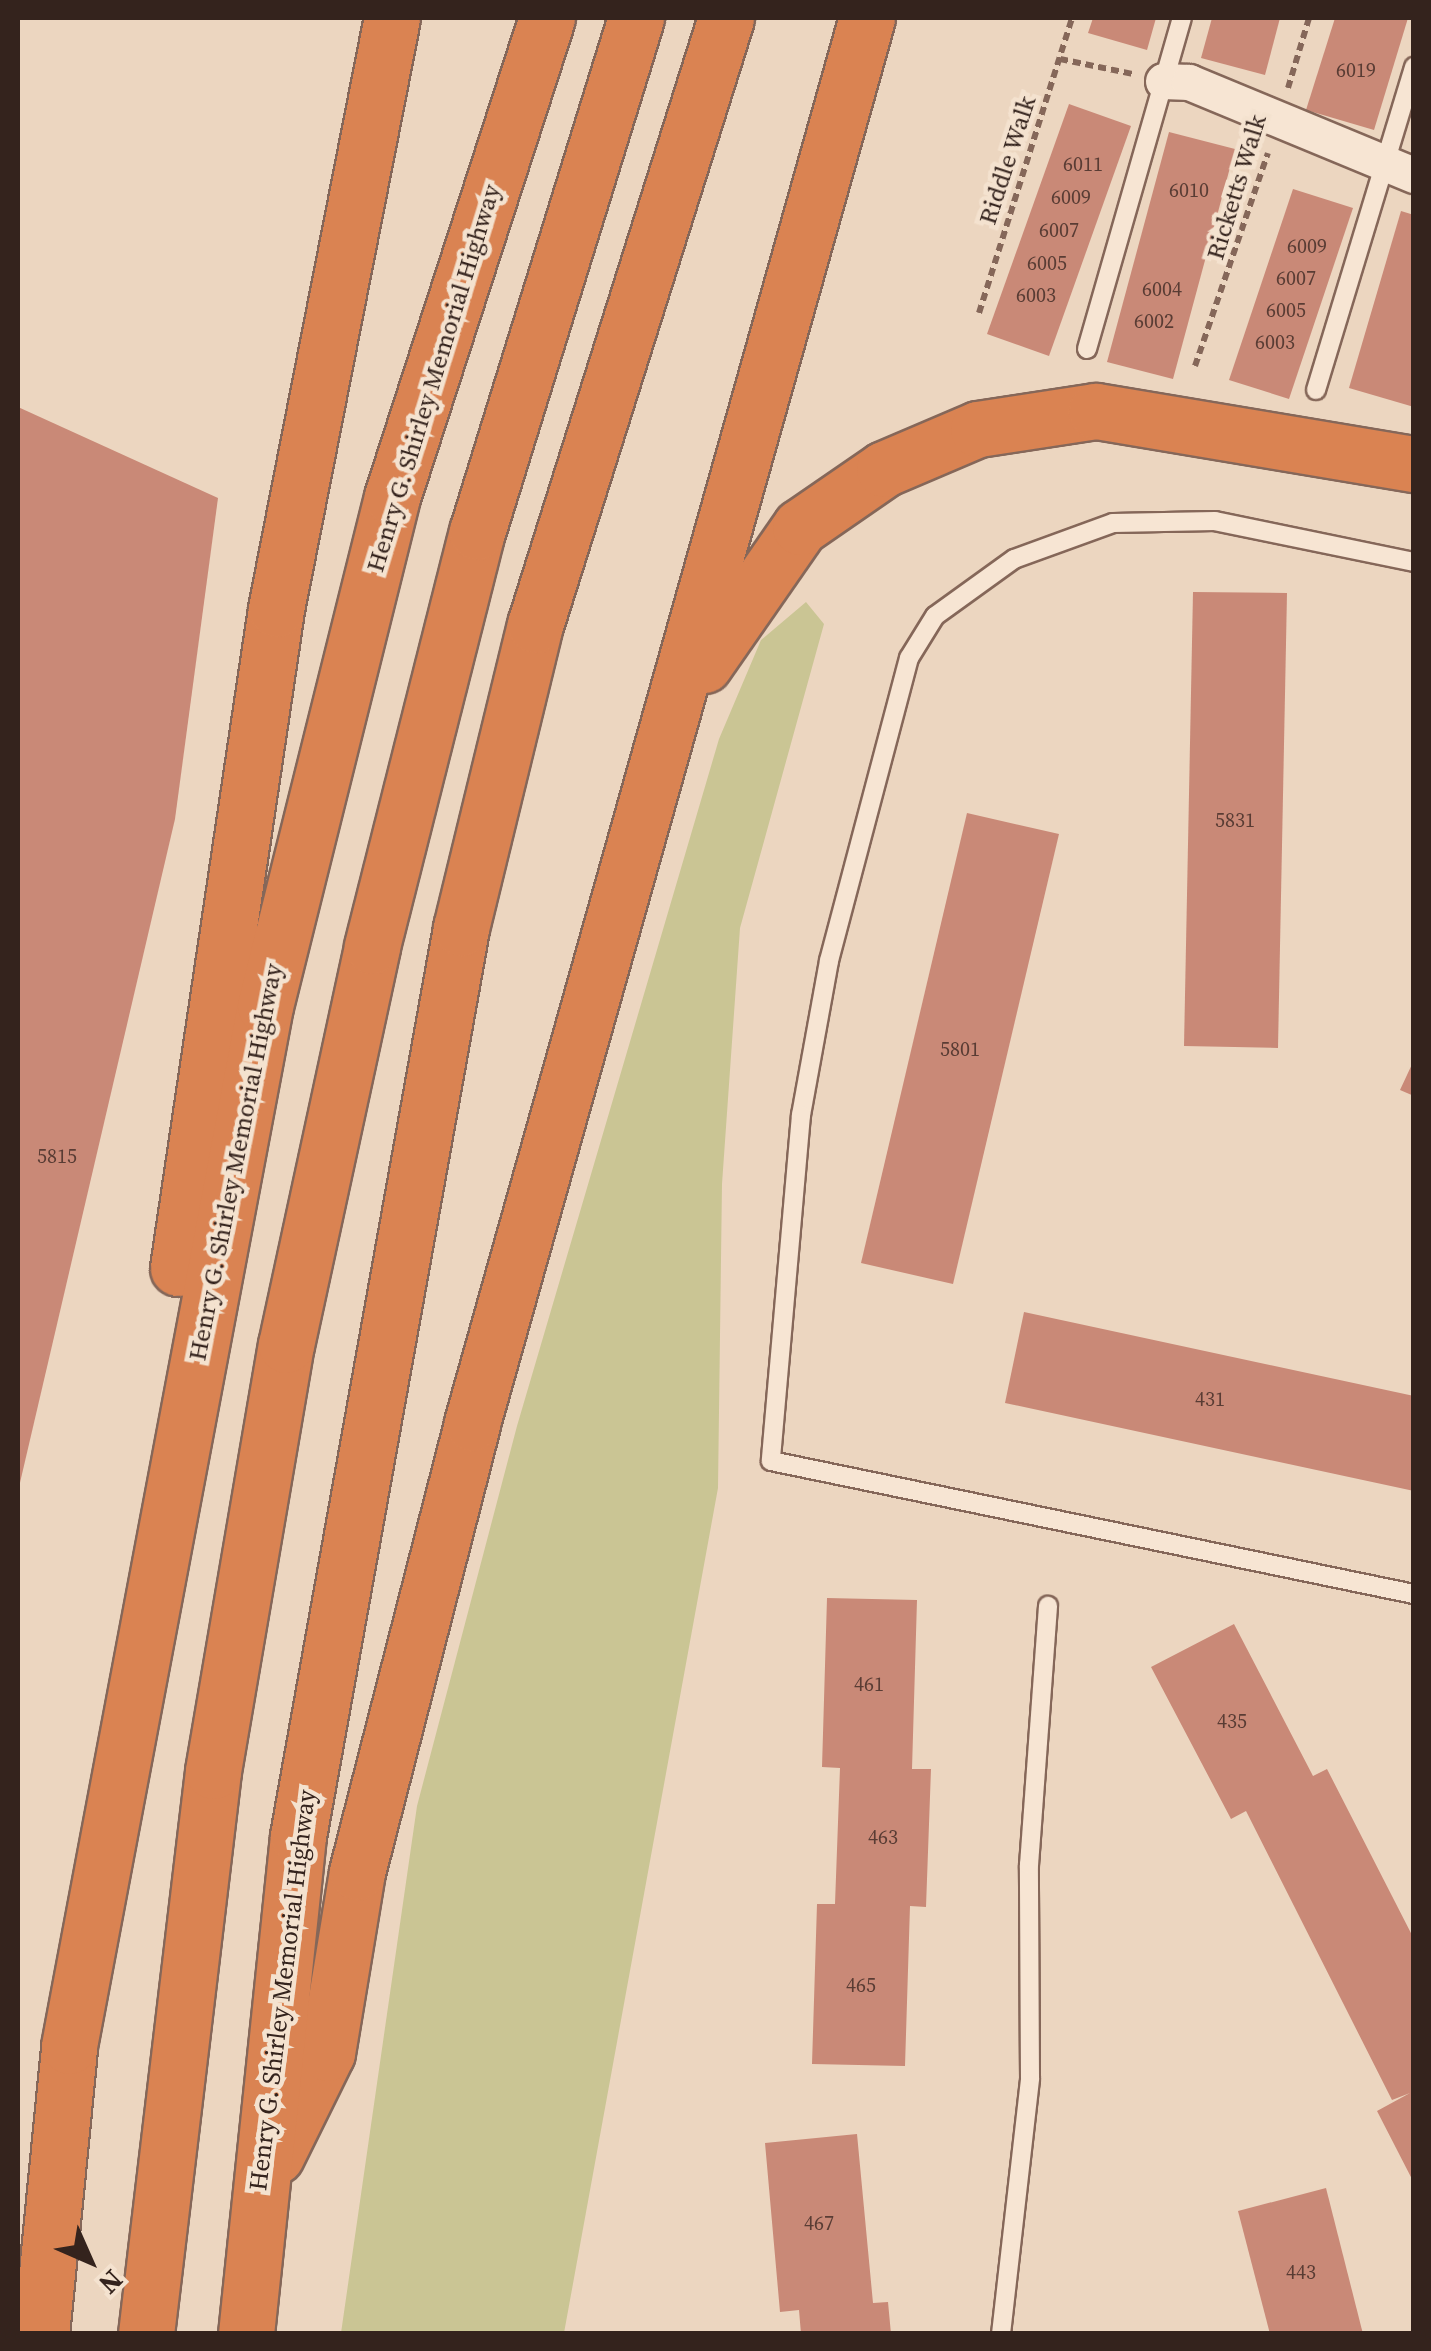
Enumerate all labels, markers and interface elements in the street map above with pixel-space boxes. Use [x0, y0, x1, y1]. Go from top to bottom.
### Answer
house number: 6019 [1336, 58, 1376, 82]
street label: Riddle Walk [972, 92, 1042, 228]
street label: Ricketts Walk [1200, 110, 1272, 264]
house number: 6011 [1063, 152, 1103, 176]
house number: 6010 [1169, 178, 1209, 202]
street label: Henry G. Shirley Memorial Highway [360, 181, 506, 575]
house number: 6009 [1051, 185, 1091, 209]
house number: 6007 [1039, 218, 1079, 242]
house number: 6009 [1287, 234, 1327, 258]
house number: 6005 [1027, 251, 1067, 275]
house number: 6007 [1276, 266, 1316, 290]
house number: 6004 [1142, 277, 1182, 301]
house number: 6003 [1016, 283, 1056, 307]
house number: 6005 [1266, 298, 1306, 322]
house number: 6002 [1134, 309, 1174, 333]
house number: 6003 [1255, 330, 1295, 354]
house number: 5831 [1215, 808, 1255, 832]
street label: Henry G. Shirley Memorial Highway [182, 961, 288, 1363]
house number: 5801 [940, 1037, 980, 1061]
house number: 5815 [37, 1144, 77, 1168]
house number: 431 [1195, 1387, 1225, 1411]
house number: 461 [854, 1672, 884, 1696]
house number: 435 [1217, 1709, 1247, 1733]
street label: Henry G. Shirley Memorial Highway [243, 1788, 321, 2192]
house number: 463 [868, 1825, 898, 1849]
house number: 465 [846, 1973, 876, 1997]
north arrow [40, 2211, 140, 2311]
house number: 467 [804, 2211, 834, 2235]
house number: 443 [1286, 2260, 1316, 2284]
text: N [91, 2262, 132, 2303]

